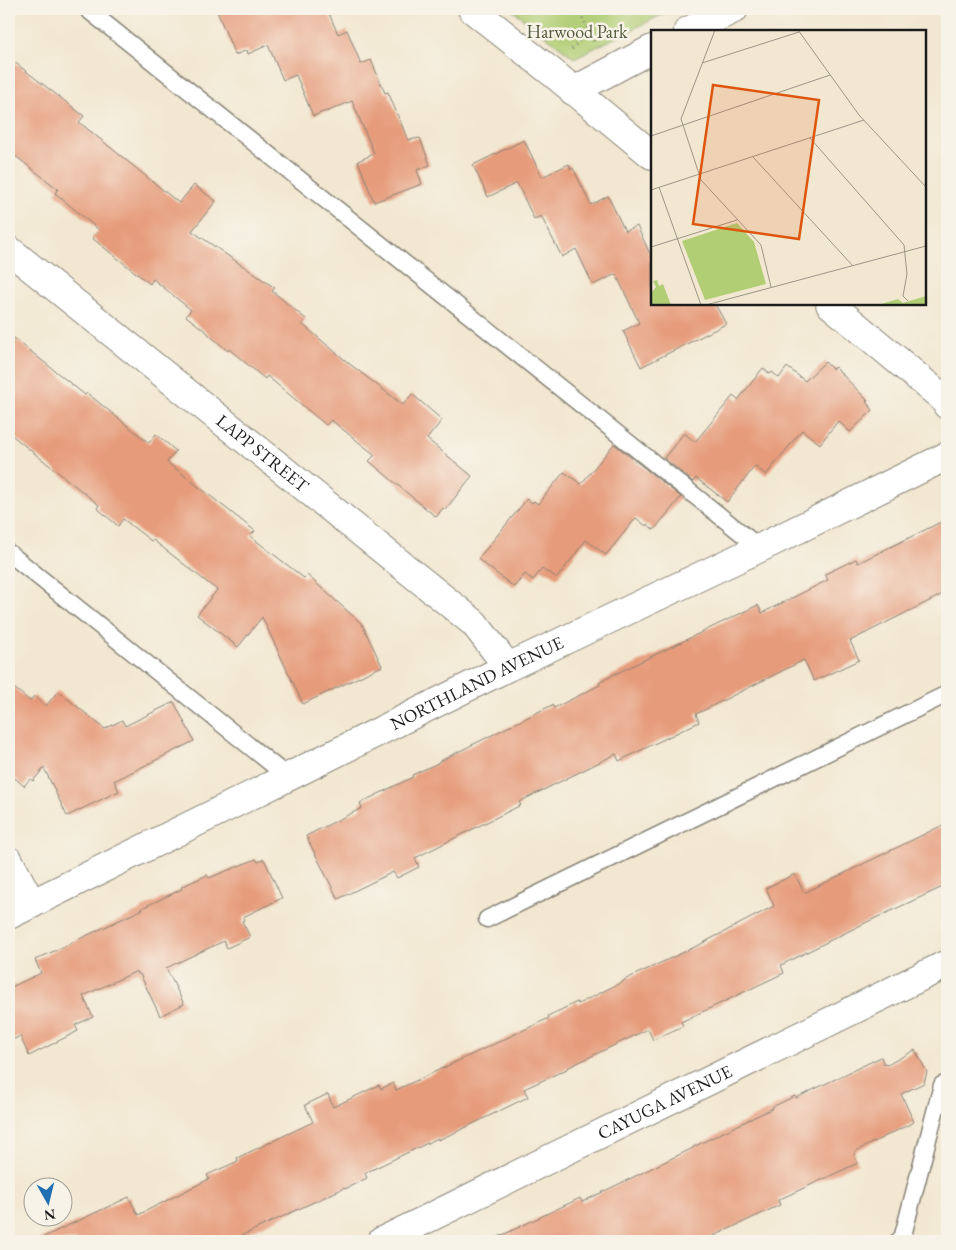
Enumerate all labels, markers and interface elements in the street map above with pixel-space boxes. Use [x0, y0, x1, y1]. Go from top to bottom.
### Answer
park label: Harwood Park [527, 20, 628, 43]
inset map [651, 30, 926, 305]
street label: LAPP STREET [212, 409, 314, 498]
street label: NORTHLAND AVENUE [386, 631, 567, 735]
street label: CAYUGA AVENUE [594, 1059, 736, 1145]
north arrow [22, 1178, 72, 1228]
text: N [42, 1205, 57, 1225]

